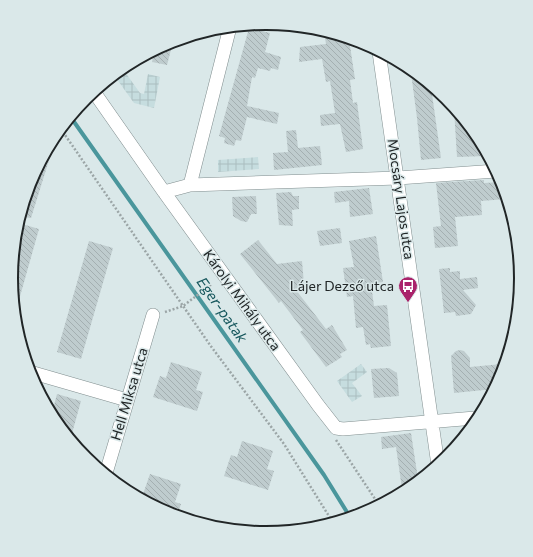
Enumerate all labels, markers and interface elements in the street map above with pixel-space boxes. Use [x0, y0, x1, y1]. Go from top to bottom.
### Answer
street label: Mocsáry Lajos utca [385, 137, 418, 260]
street label: Károlyi Mihály utca [200, 246, 285, 354]
water label: Eger-patak [194, 273, 252, 346]
bus stop icon: Lájer Dezső utca [397, 275, 419, 303]
place label: Lájer Dezső utca [290, 277, 394, 294]
street label: Hell Miksa utca [106, 345, 151, 442]

